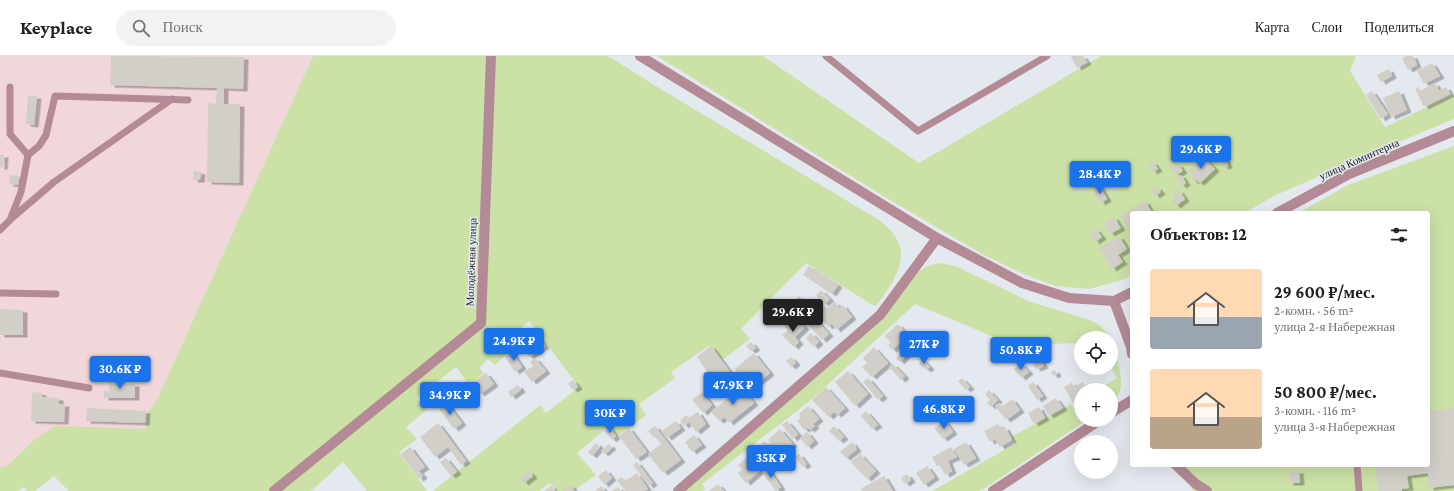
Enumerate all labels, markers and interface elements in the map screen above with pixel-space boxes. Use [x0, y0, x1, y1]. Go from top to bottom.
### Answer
search box [116, 10, 396, 46]
text: Keyplace [20, 17, 92, 38]
icon: search [130, 17, 152, 39]
text: Поиск [162, 19, 203, 35]
text: Карта [1255, 19, 1289, 35]
text: Слои [1311, 19, 1342, 35]
text: Поделиться [1364, 19, 1434, 35]
pin: 29.6K ₽ [1164, 136, 1238, 170]
street label: улица Коминтерна [1317, 136, 1401, 182]
text: 29.6K ₽ [1180, 141, 1222, 156]
pin: 28.4K ₽ [1063, 161, 1137, 195]
text: 28.4K ₽ [1079, 166, 1121, 181]
street label: Молодёжная улица [463, 217, 479, 307]
icon: filters [1388, 224, 1410, 246]
text: Объектов: 12 [1150, 225, 1247, 244]
text: 29 600 ₽/мес. [1274, 283, 1375, 302]
icon: home [1182, 285, 1230, 333]
pin: 29.6K ₽ [756, 299, 830, 333]
text: 2-комн. · 56 m² [1274, 303, 1354, 318]
text: 29.6K ₽ [772, 304, 814, 319]
text: улица 2-я Набережная [1274, 319, 1395, 334]
pin: 24.9K ₽ [477, 328, 551, 362]
pin: 27K ₽ [896, 331, 952, 365]
map controls [1074, 331, 1118, 479]
button: locate [1074, 331, 1118, 375]
text: 24.9K ₽ [493, 333, 535, 348]
text: 27K ₽ [909, 336, 939, 351]
pin: 50.8K ₽ [984, 337, 1058, 371]
text: 50.8K ₽ [999, 342, 1043, 357]
pin: 30.6K ₽ [83, 356, 157, 390]
text: 30.6K ₽ [99, 361, 141, 376]
pin: 47.9K ₽ [696, 372, 770, 406]
text: 47.9K ₽ [713, 377, 753, 392]
pin: 34.9K ₽ [413, 382, 487, 416]
button: + [1074, 383, 1118, 427]
text: 50 800 ₽/мес. [1274, 383, 1377, 402]
icon: home [1182, 385, 1230, 433]
text: 34.9K ₽ [429, 387, 471, 402]
pin: 46.8K ₽ [907, 396, 981, 430]
pin: 30K ₽ [582, 400, 638, 434]
text: 46.8K ₽ [922, 401, 966, 416]
text: 3-комн. · 116 m² [1274, 403, 1356, 418]
text: 30K ₽ [594, 405, 626, 420]
text: улица 3-я Набережная [1274, 419, 1395, 434]
button: − [1074, 435, 1118, 479]
pin: 35K ₽ [743, 445, 799, 479]
text: 35K ₽ [756, 450, 786, 465]

